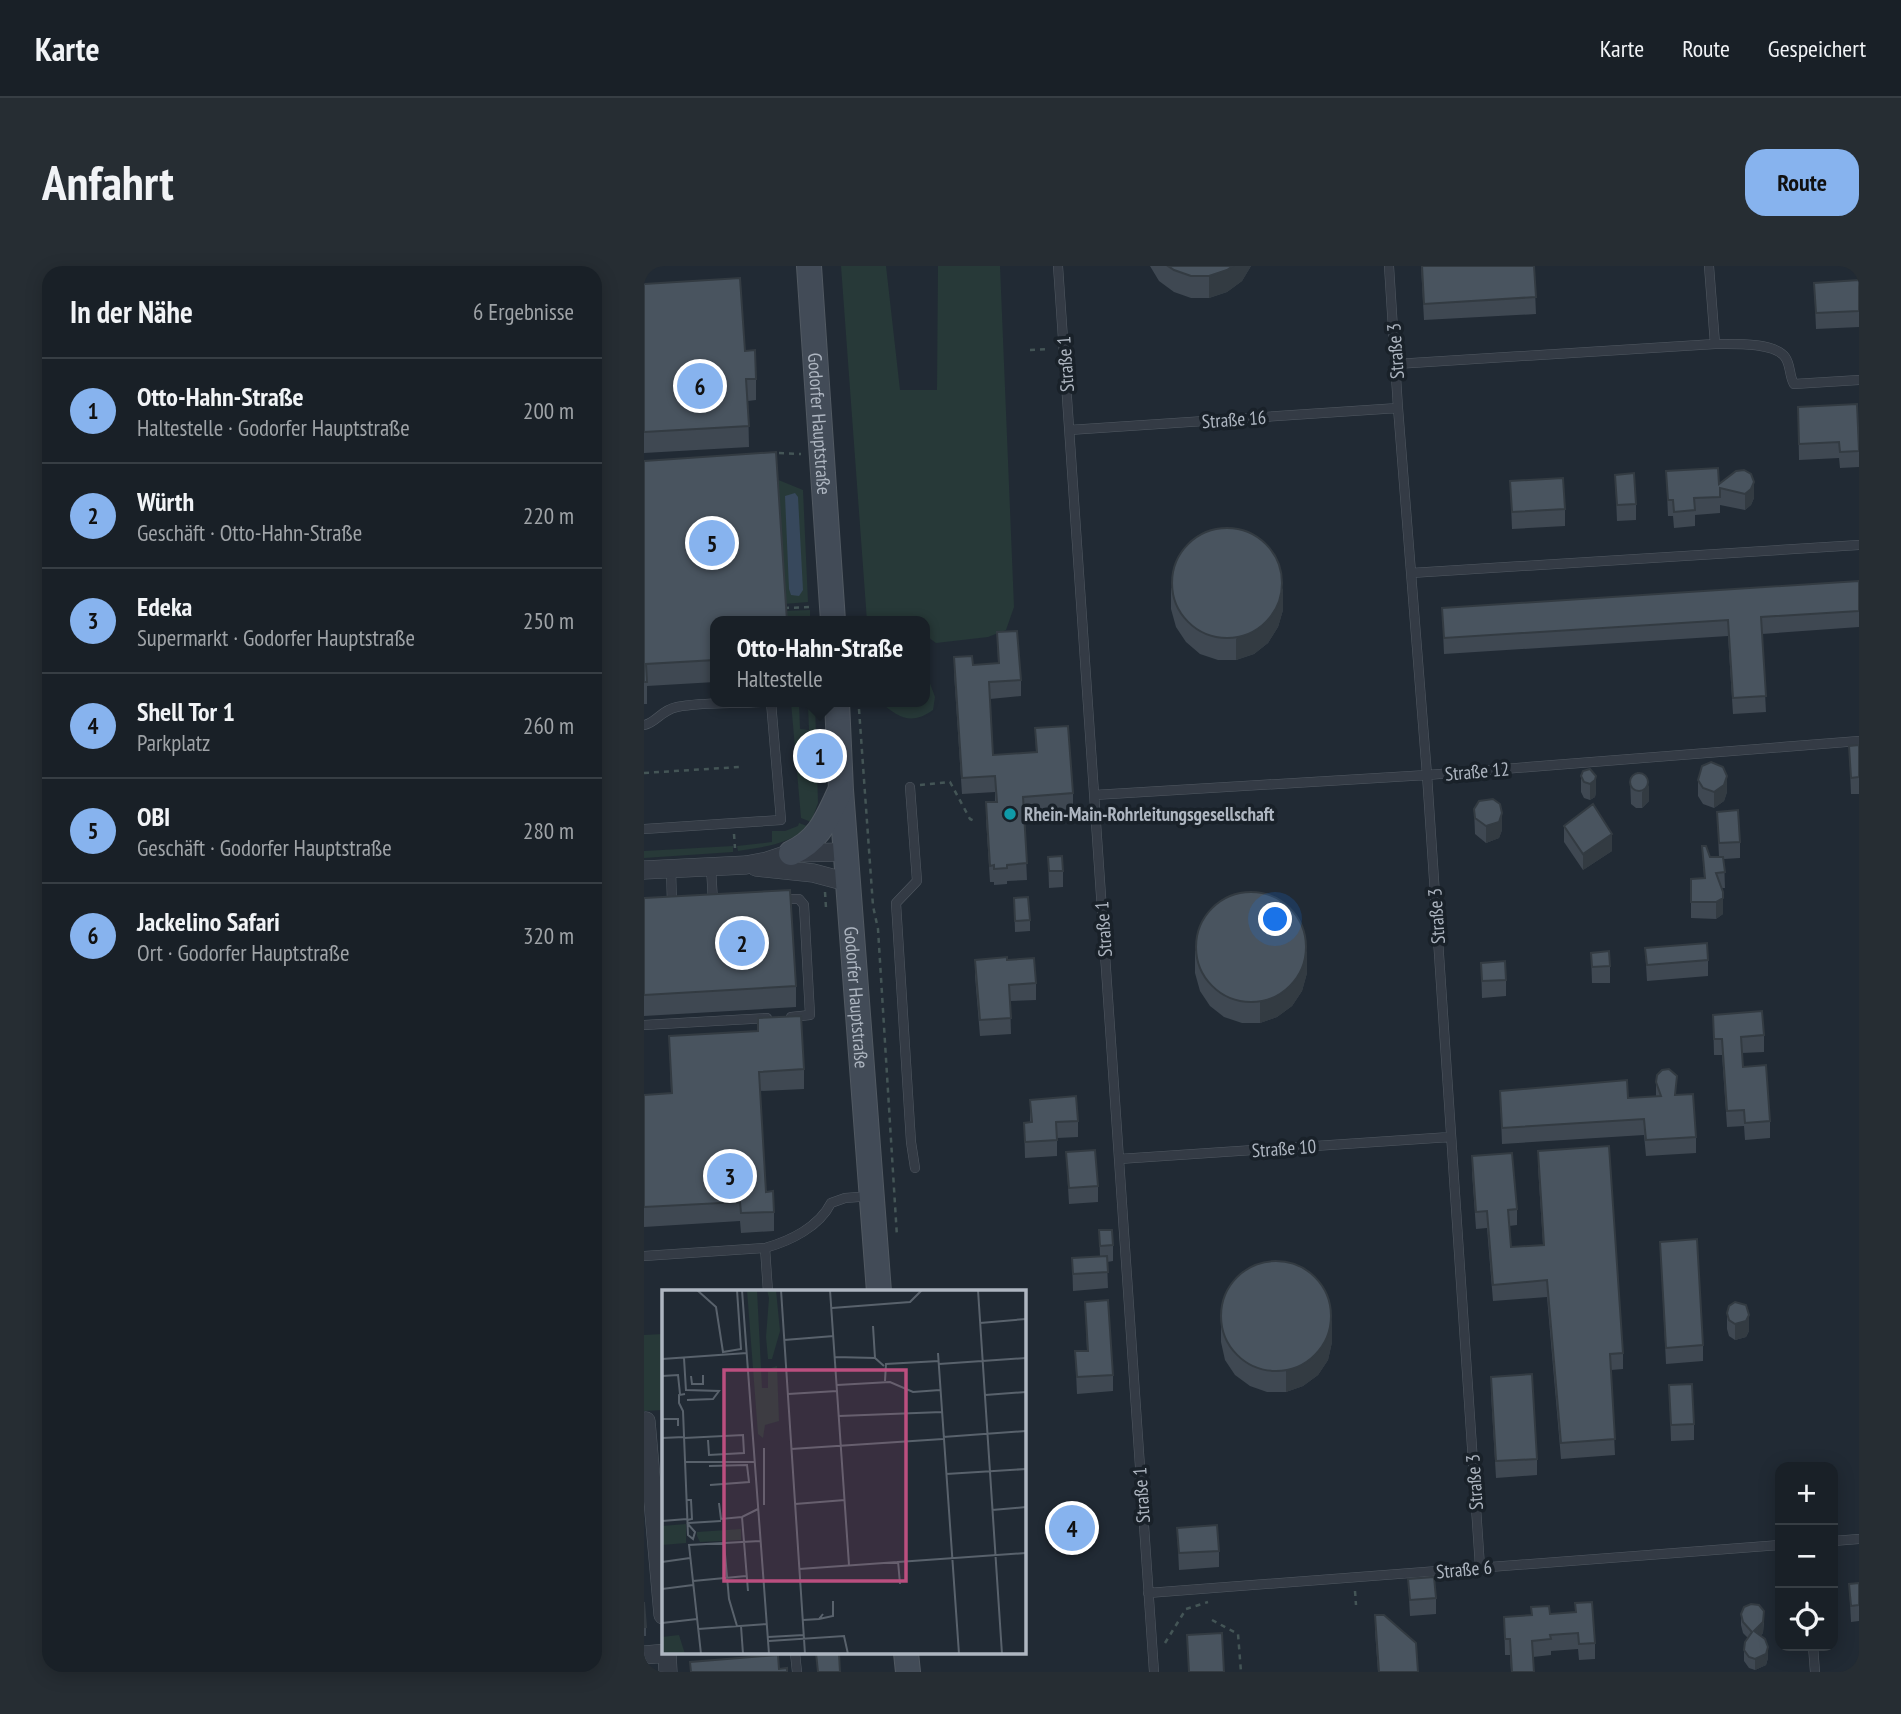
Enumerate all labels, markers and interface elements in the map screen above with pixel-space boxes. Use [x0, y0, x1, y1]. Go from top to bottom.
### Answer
text: Karte [35, 27, 100, 70]
text: Karte [1600, 33, 1644, 64]
text: Route [1682, 33, 1730, 64]
text: Gespeichert [1768, 33, 1866, 64]
button: Route [1745, 149, 1859, 216]
text: Anfahrt [42, 150, 174, 214]
text: In der Nähe [70, 292, 193, 331]
text: 6 Ergebnisse [473, 297, 574, 326]
street label: Straße 3 [1381, 322, 1409, 380]
street label: Straße 1 [1051, 335, 1079, 393]
street label: Godorfer Hauptstraße [803, 352, 836, 496]
pin: 6 [677, 360, 723, 412]
text: Otto-Hahn-Straße [137, 380, 304, 413]
text: 1 [88, 396, 99, 425]
text: 200 m [523, 396, 574, 425]
street label: Straße 16 [1201, 405, 1267, 433]
text: Haltestelle · Godorfer Hauptstraße [137, 413, 410, 442]
text: Würth [137, 485, 194, 518]
text: 2 [88, 501, 99, 530]
text: 220 m [523, 501, 574, 530]
pin: 5 [689, 517, 735, 569]
text: Geschäft · Otto-Hahn-Straße [137, 518, 362, 547]
text: Edeka [137, 590, 192, 623]
text: 3 [88, 606, 99, 635]
text: 250 m [523, 606, 574, 635]
popup [710, 616, 930, 707]
text: Supermarkt · Godorfer Hauptstraße [137, 623, 415, 652]
text: Otto-Hahn-Straße [737, 631, 903, 664]
text: Haltestelle [737, 664, 823, 693]
text: Shell Tor 1 [137, 695, 235, 728]
text: 4 [88, 711, 99, 740]
text: 260 m [523, 711, 574, 740]
text: Parkplatz [137, 728, 210, 757]
pin: 1 [797, 730, 843, 782]
street label: Straße 12 [1444, 756, 1510, 786]
text: OBI [137, 800, 170, 833]
place label: Rhein-Main-Rohrleitungsgesellschaft [1024, 802, 1275, 826]
marker: Rhein-Main-Rohrleitungsgesellschaft [1002, 806, 1018, 822]
text: 5 [88, 816, 99, 845]
text: 280 m [523, 816, 574, 845]
text: Geschäft · Godorfer Hauptstraße [137, 833, 392, 862]
street label: Straße 3 [1422, 887, 1450, 945]
street label: Straße 1 [1089, 900, 1117, 958]
your location [1258, 902, 1292, 936]
text: Jackelino Safari [137, 905, 280, 938]
pin: 2 [719, 917, 765, 969]
text: 6 [88, 921, 99, 950]
text: 320 m [523, 921, 574, 950]
street label: Godorfer Hauptstraße [839, 925, 874, 1069]
text: Ort · Godorfer Hauptstraße [137, 938, 349, 967]
street label: Straße 10 [1251, 1134, 1317, 1162]
pin: 3 [707, 1150, 753, 1202]
inset map [662, 1290, 1026, 1654]
street label: Straße 3 [1460, 1453, 1488, 1511]
map controls [1775, 1462, 1838, 1651]
button: + [1775, 1462, 1838, 1525]
street label: Straße 1 [1127, 1466, 1155, 1524]
pin: 4 [1049, 1502, 1095, 1554]
button: − [1775, 1525, 1838, 1588]
street label: Straße 6 [1435, 1555, 1493, 1583]
button: locate [1775, 1588, 1838, 1651]

